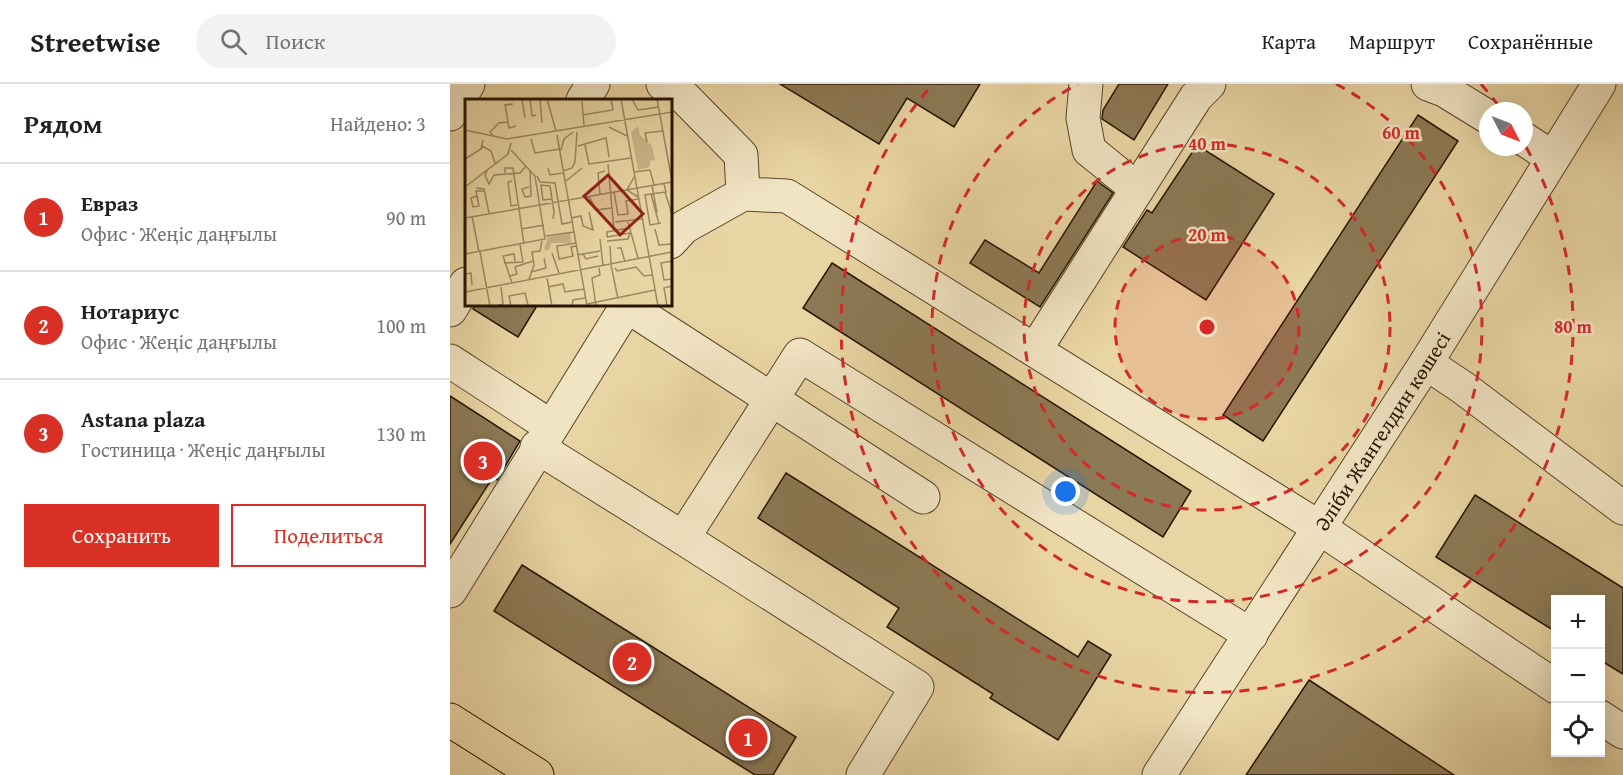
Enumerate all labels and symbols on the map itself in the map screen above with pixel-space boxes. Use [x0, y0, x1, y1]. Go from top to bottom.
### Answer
inset map [465, 99, 672, 306]
north arrow [1479, 102, 1533, 156]
text: 60 m [1382, 119, 1421, 146]
text: 40 m [1188, 130, 1227, 157]
text: 20 m [1188, 221, 1227, 248]
text: 80 m [1554, 313, 1593, 340]
centre of rings [1197, 317, 1217, 337]
street label: Әліби Жангелдин көшесі [1306, 325, 1458, 537]
pin: 3 [464, 438, 502, 484]
your location [1051, 477, 1080, 506]
pin: 2 [612, 640, 651, 684]
pin: 1 [728, 716, 768, 760]

